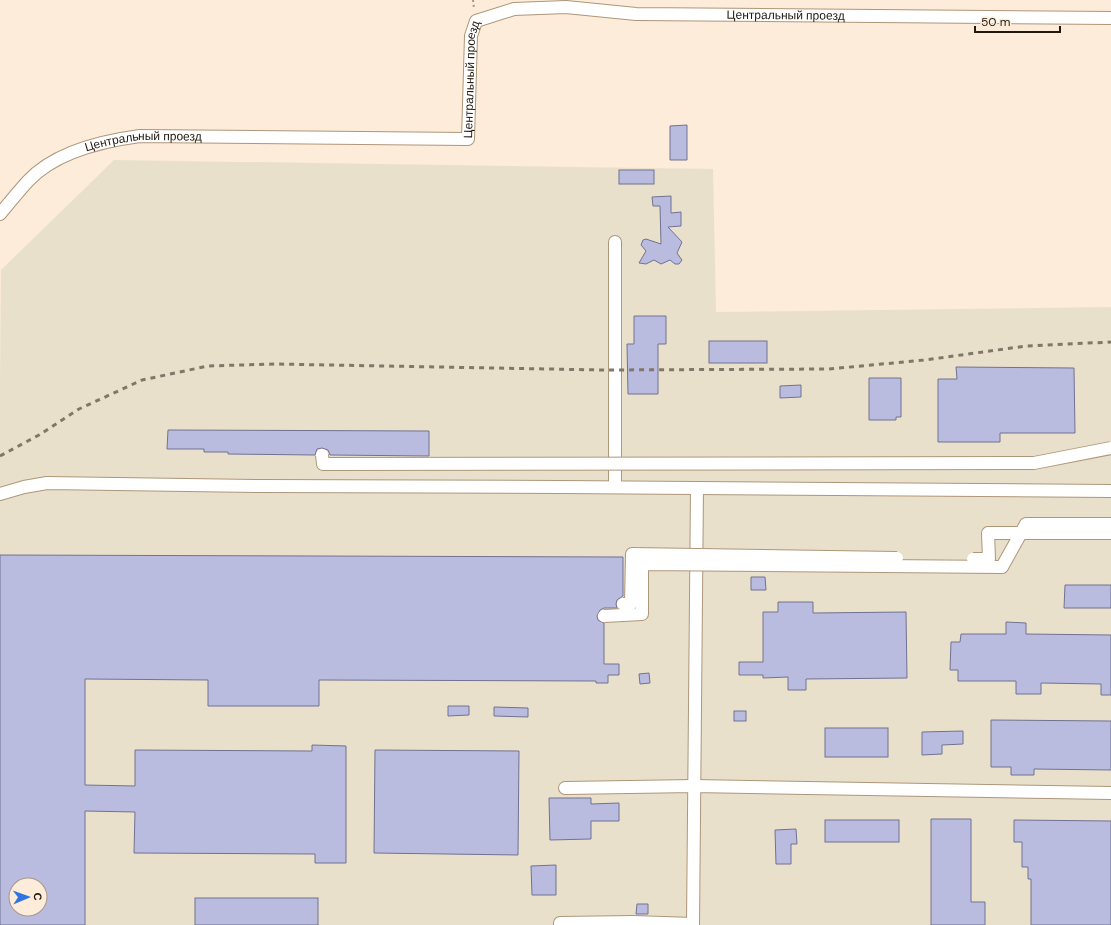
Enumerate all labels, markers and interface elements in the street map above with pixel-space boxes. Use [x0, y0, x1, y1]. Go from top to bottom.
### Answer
street label: Центральный проезд [727, 7, 845, 24]
scale bar [975, 8, 1060, 34]
text: 50 m [981, 14, 1010, 30]
street label: Центральный проезд [460, 19, 484, 139]
street label: Центральный проезд [83, 128, 202, 155]
north arrow [8, 877, 48, 917]
text: С [31, 892, 45, 901]

